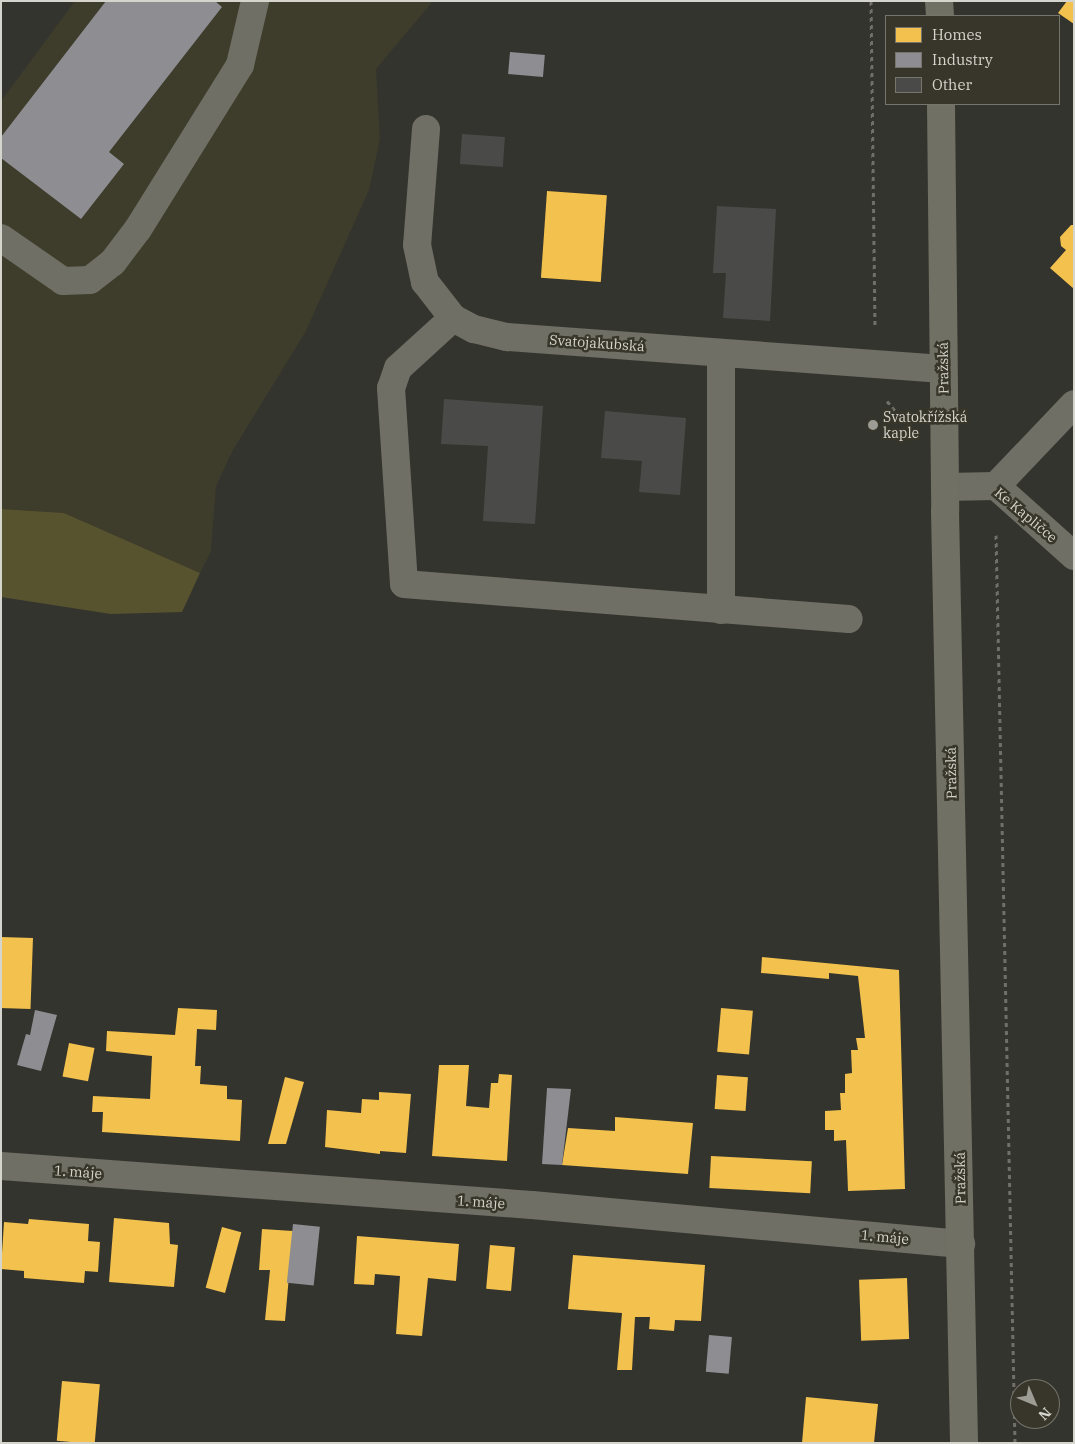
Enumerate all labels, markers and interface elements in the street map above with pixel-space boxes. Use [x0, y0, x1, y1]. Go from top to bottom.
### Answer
legend [885, 15, 1060, 105]
text: Homes [932, 25, 982, 44]
text: Industry [932, 50, 993, 69]
text: Other [932, 75, 972, 94]
street label: Svatojakubská [549, 331, 645, 355]
street label: Pražská [934, 342, 952, 394]
place label: Svatokřížská kaple [883, 409, 967, 442]
marker: Svatokřížská kaple [867, 419, 879, 431]
street label: Ke Kapličce [991, 484, 1061, 546]
street label: Pražská [942, 747, 960, 799]
street label: Pražská [951, 1152, 969, 1204]
street label: 1. máje [53, 1162, 103, 1182]
street label: 1. máje [456, 1192, 506, 1212]
street label: 1. máje [860, 1227, 910, 1247]
north arrow [1010, 1379, 1060, 1429]
text: N [1035, 1404, 1055, 1424]

